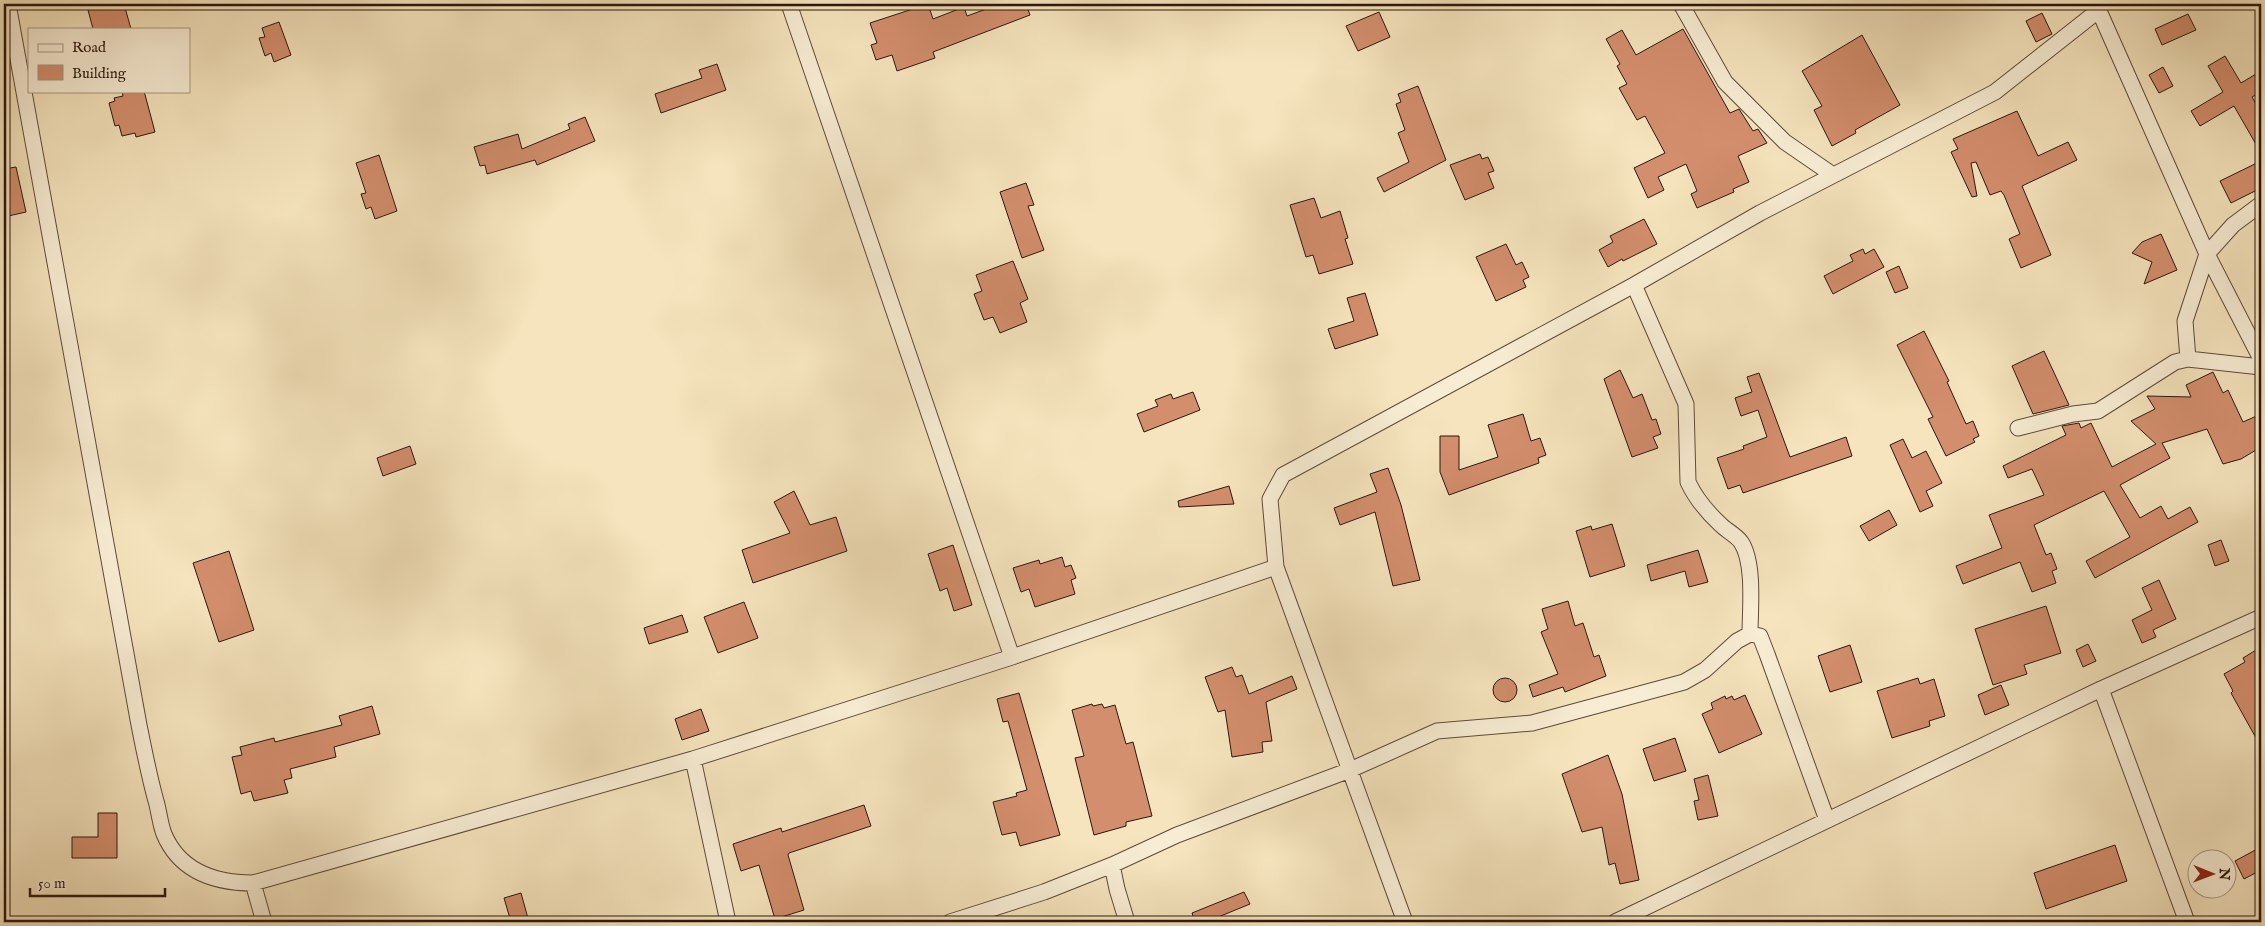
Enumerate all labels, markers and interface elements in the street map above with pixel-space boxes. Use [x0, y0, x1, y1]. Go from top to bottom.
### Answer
legend [28, 28, 190, 92]
text: Road [72, 38, 107, 57]
text: Building [72, 64, 127, 83]
north arrow [2188, 848, 2238, 898]
scale bar [30, 866, 165, 898]
text: N [2215, 867, 2233, 880]
text: 50 m [38, 874, 66, 893]

